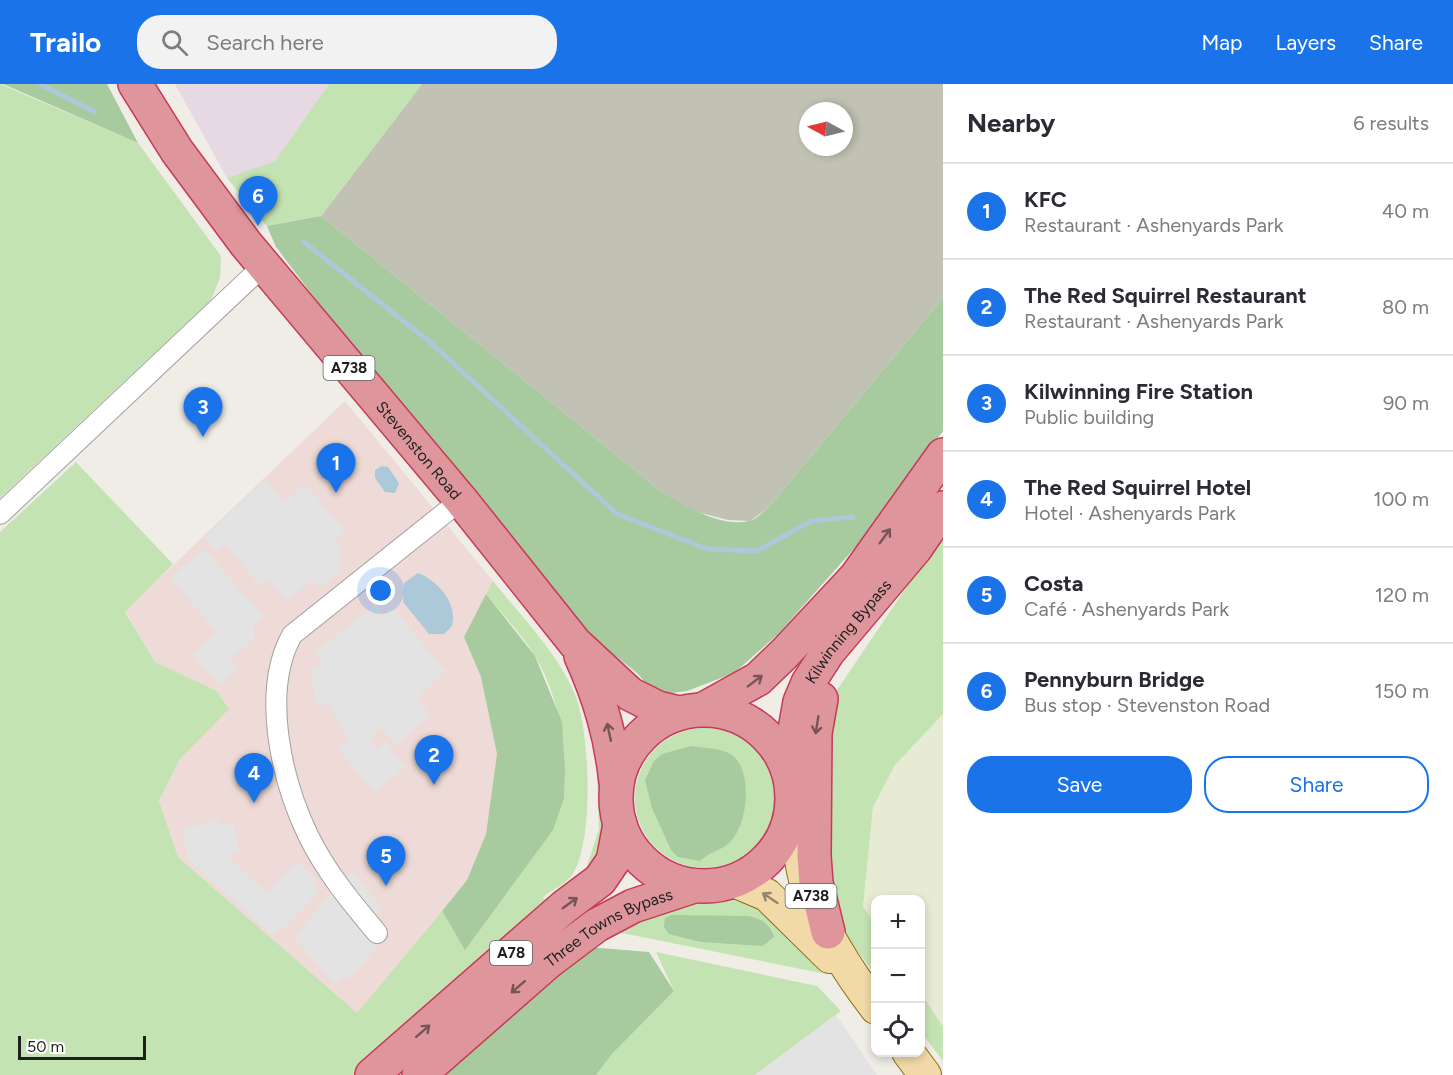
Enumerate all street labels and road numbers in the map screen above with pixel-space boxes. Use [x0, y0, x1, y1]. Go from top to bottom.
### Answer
road number: A738 [324, 356, 374, 380]
street label: Stevenston Road [372, 397, 466, 503]
street label: Kilwinning Bypass [801, 575, 895, 687]
street label: Three Towns Bypass [541, 884, 675, 971]
road number: A738 [786, 884, 836, 908]
road number: A78 [490, 941, 532, 965]

